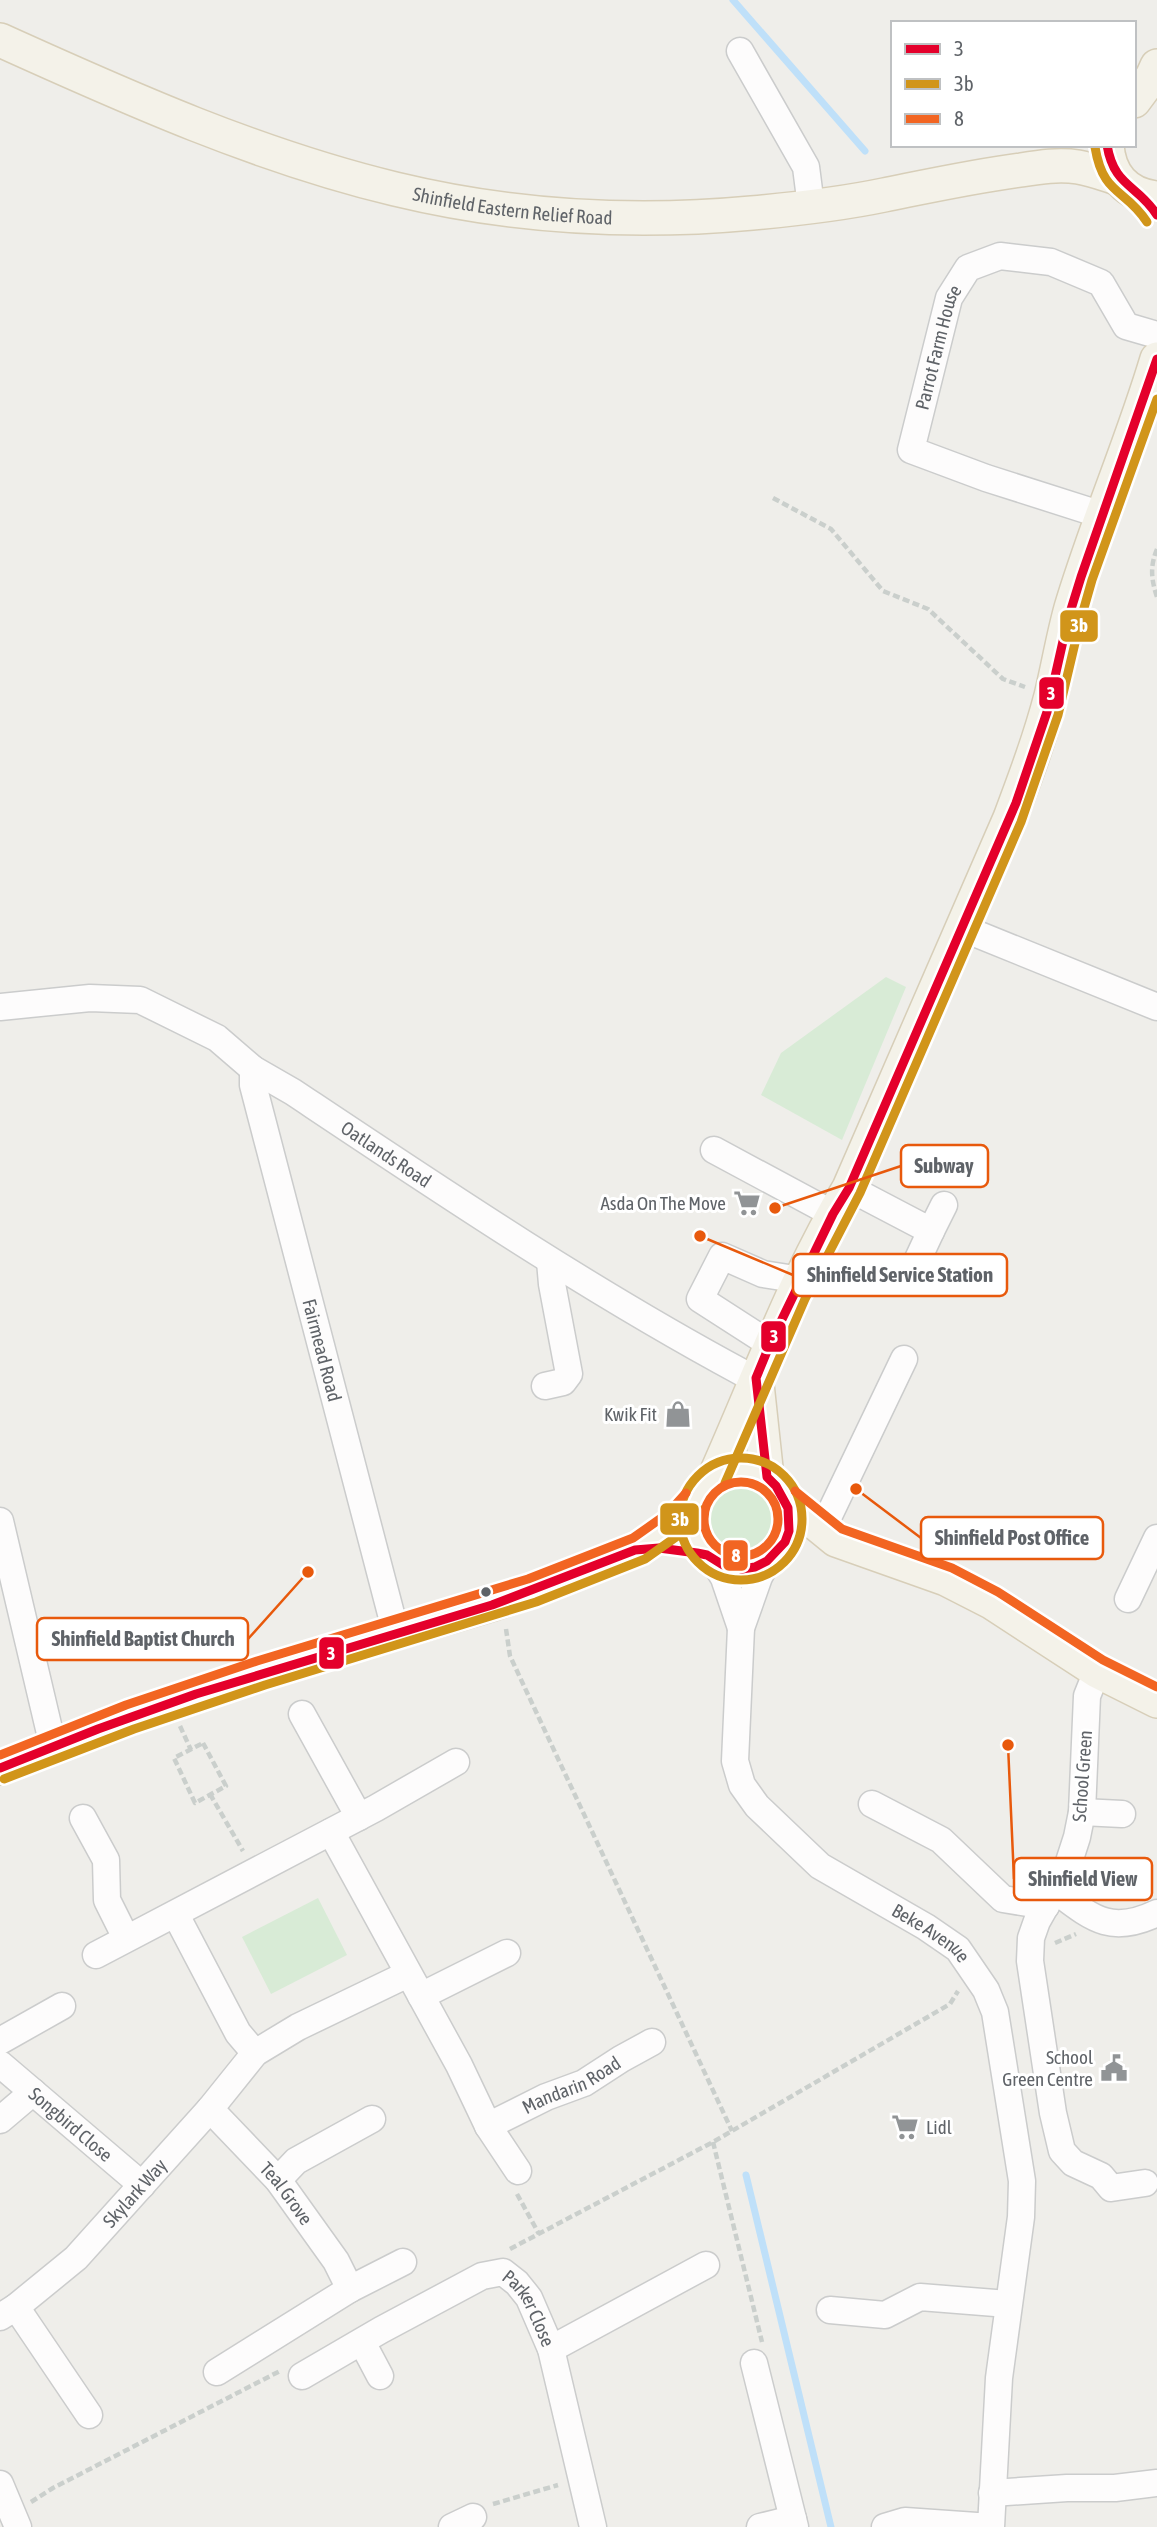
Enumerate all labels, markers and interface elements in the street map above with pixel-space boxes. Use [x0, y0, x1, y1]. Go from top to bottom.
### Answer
legend [891, 21, 1136, 147]
text: 3 [954, 36, 964, 60]
text: 3b [954, 71, 974, 95]
text: 8 [954, 106, 964, 130]
street label: Shinfield Eastern Relief Road [411, 182, 613, 228]
street label: Parrot Farm House [910, 280, 966, 412]
line badge: 3b [1059, 609, 1099, 643]
text: 3b [1070, 614, 1088, 636]
line badge: 3 [1038, 676, 1065, 710]
text: 3 [1047, 682, 1056, 704]
street label: Oatlands Road [337, 1116, 435, 1192]
callout: Subway [901, 1145, 988, 1187]
text: Subway [914, 1153, 974, 1177]
supermarket icon: Asda On The Move [732, 1188, 762, 1218]
place label: Asda On The Move [600, 1192, 726, 1214]
callout: Shinfield Service Station [793, 1254, 1007, 1296]
text: Shinfield Service Station [807, 1262, 993, 1286]
street label: Fairmead Road [298, 1296, 346, 1404]
line badge: 3 [760, 1320, 787, 1353]
text: 3 [770, 1325, 779, 1347]
shop icon: Kwik Fit [663, 1399, 693, 1429]
place label: Kwik Fit [604, 1403, 657, 1425]
line badge: 3b [659, 1502, 700, 1536]
text: 3b [671, 1508, 689, 1530]
callout: Shinfield Post Office [921, 1517, 1103, 1559]
text: Shinfield Post Office [935, 1525, 1089, 1549]
line badge: 8 [722, 1539, 749, 1572]
text: 8 [732, 1544, 741, 1566]
unlabelled marker [479, 1585, 493, 1599]
callout: Shinfield Baptist Church [37, 1618, 248, 1660]
text: Shinfield Baptist Church [51, 1626, 235, 1650]
line badge: 3 [318, 1636, 345, 1670]
text: 3 [327, 1642, 336, 1664]
street label: School Green [1068, 1729, 1096, 1823]
callout: Shinfield View [1014, 1858, 1152, 1900]
text: Shinfield View [1028, 1866, 1138, 1890]
street label: Beke Avenue [888, 1899, 975, 1966]
place label: School Green Centre [1002, 2046, 1093, 2090]
street label: Mandarin Road [519, 2051, 624, 2118]
public building icon: School Green Centre [1099, 2053, 1129, 2083]
street label: Songbird Close [25, 2083, 117, 2166]
supermarket icon: Lidl [890, 2112, 920, 2142]
place label: Lidl [926, 2116, 952, 2138]
street label: Skylark Way [98, 2154, 171, 2232]
street label: Teal Grove [256, 2157, 317, 2229]
street label: Parker Close [498, 2265, 560, 2350]

